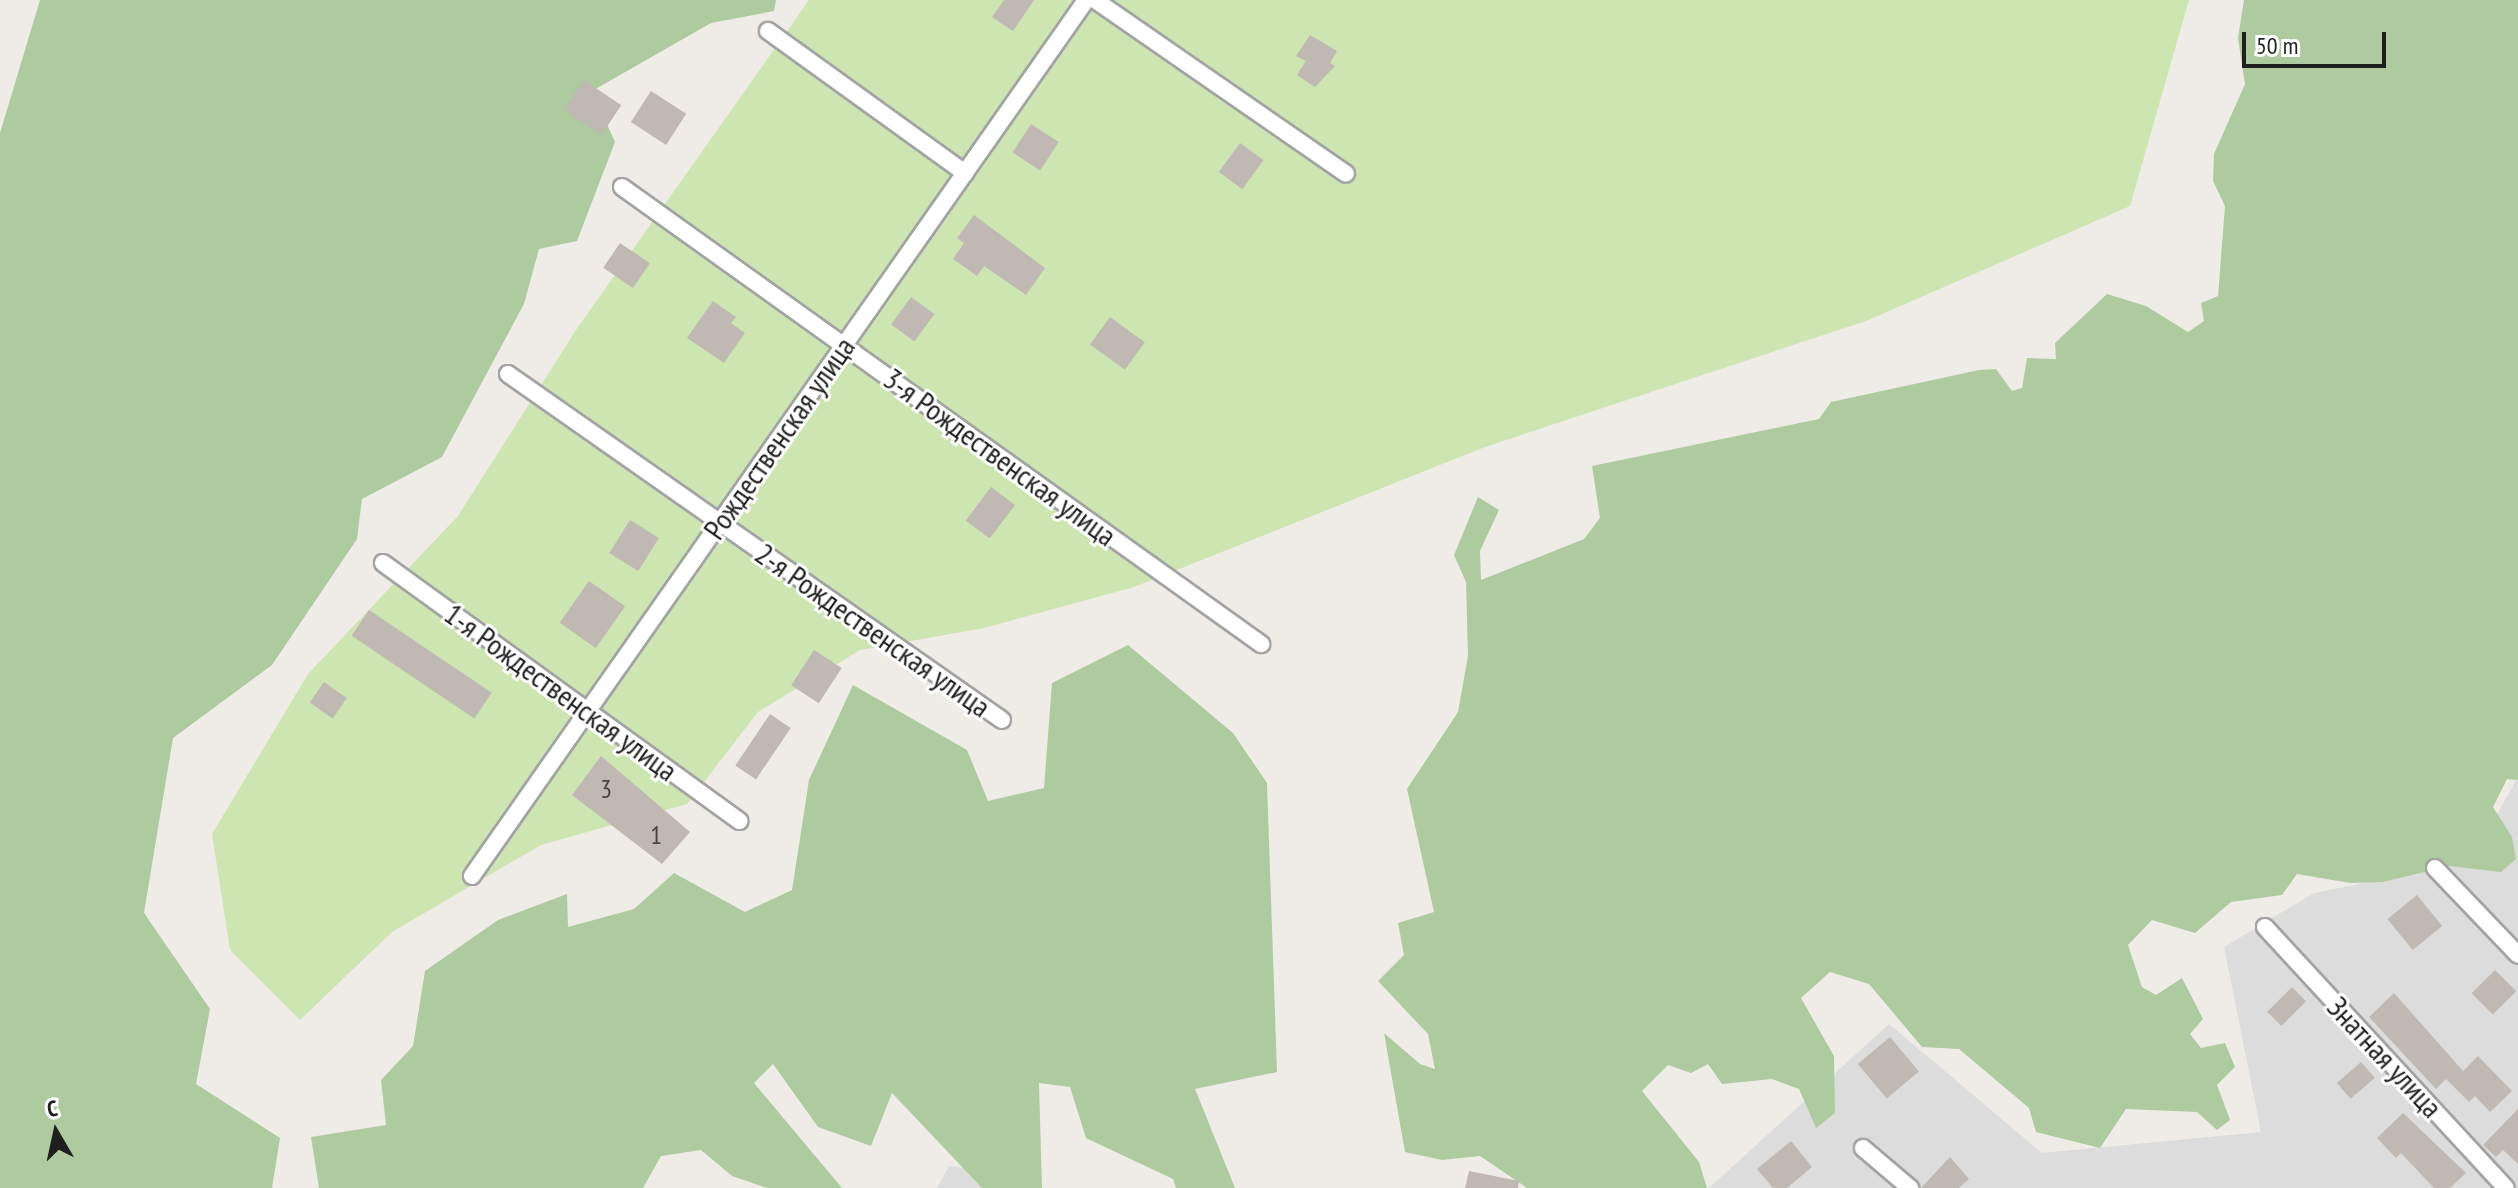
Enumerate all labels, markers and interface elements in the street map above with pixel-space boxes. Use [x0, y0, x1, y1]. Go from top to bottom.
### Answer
scale bar [2246, 16, 2390, 66]
text: 50 m [2256, 30, 2298, 61]
street label: Рождественская улица [696, 330, 862, 546]
street label: 3-я Рождественская улица [877, 360, 1123, 554]
street label: 2-я Рождественская улица [748, 535, 998, 725]
street label: 1-я Рождественская улица [438, 595, 684, 789]
house number: 3 [600, 773, 612, 805]
house number: 1 [650, 819, 662, 851]
street label: Знатная улица [2320, 989, 2450, 1125]
north arrow [16, 1092, 96, 1172]
text: С [45, 1094, 59, 1123]

